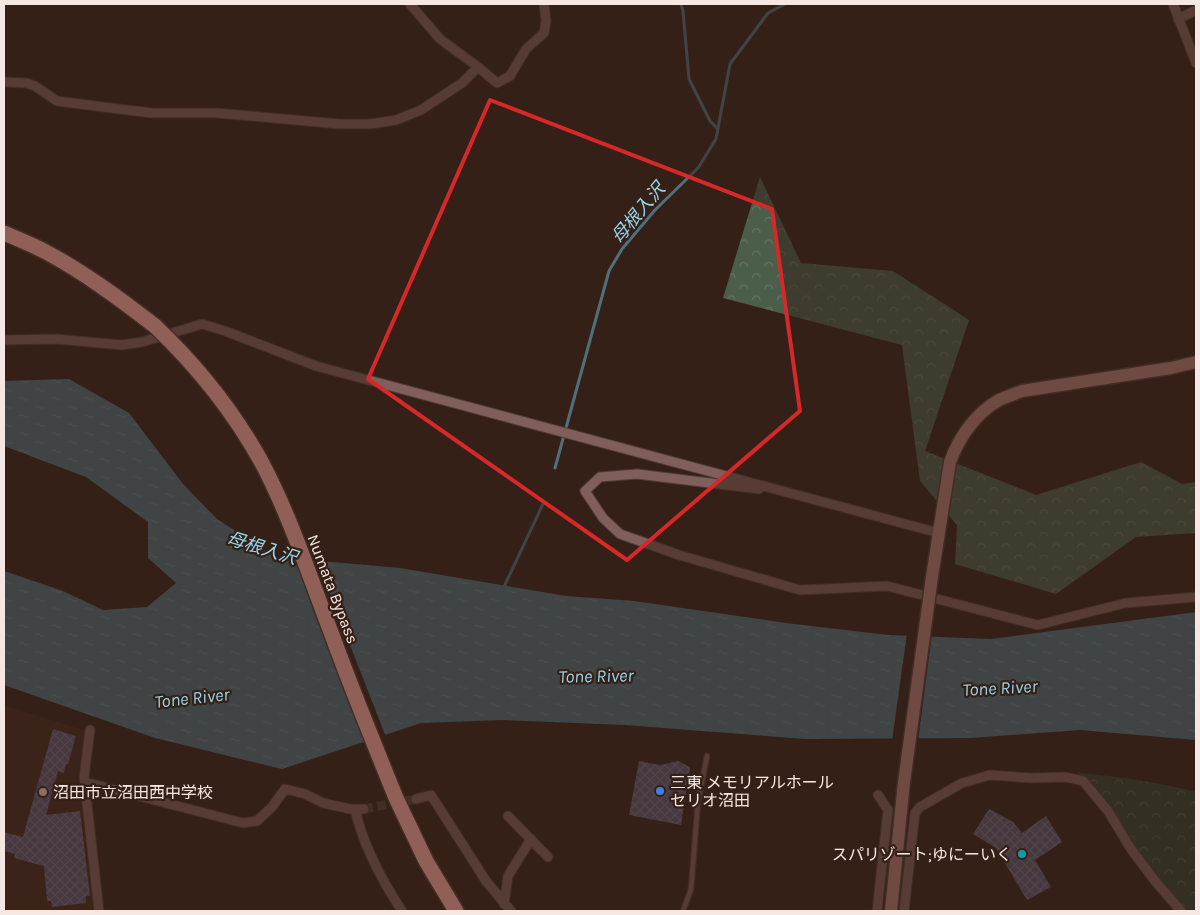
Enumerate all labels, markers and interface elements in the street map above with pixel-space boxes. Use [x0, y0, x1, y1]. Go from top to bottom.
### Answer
water label: 母根入沢 [606, 177, 671, 248]
water label: 母根入沢 [224, 527, 302, 570]
street label: Numata Bypass [303, 532, 363, 646]
water label: Tone River [558, 664, 635, 688]
water label: Tone River [962, 675, 1039, 701]
water label: Tone River [154, 683, 231, 713]
place label: 三東 メモリアルホール セリオ沼田 [670, 773, 834, 810]
place label: 沼田市立沼田西中学校 [53, 783, 213, 802]
marker: 三東 メモリアルホール セリオ沼田 [654, 785, 666, 797]
marker: 沼田市立沼田西中学校 [37, 786, 49, 798]
place label: スパリゾート;ゆにーいく [832, 845, 1012, 864]
marker: スパリゾート;ゆにーいく [1016, 848, 1028, 860]

